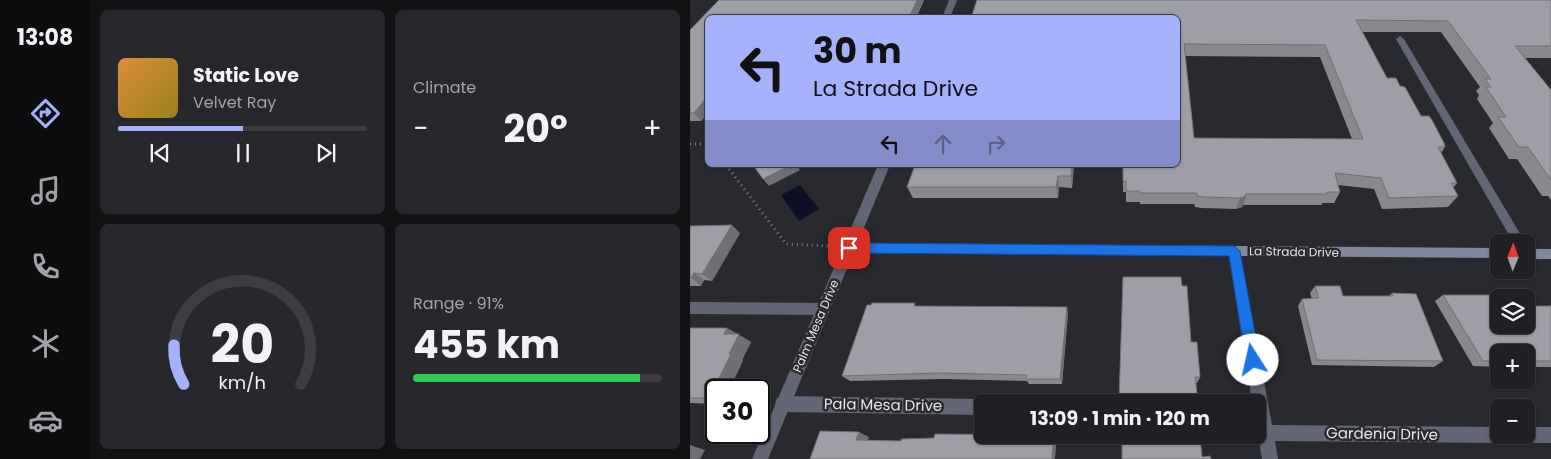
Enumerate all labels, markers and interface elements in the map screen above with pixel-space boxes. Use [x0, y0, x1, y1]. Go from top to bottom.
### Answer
text: 13:08 [17, 22, 73, 53]
text: 30 m [813, 26, 901, 75]
icon: left [730, 35, 795, 100]
text: Static Love [193, 62, 299, 89]
text: La Strada Drive [813, 73, 978, 104]
text: Climate [413, 76, 476, 99]
text: Velvet Ray [193, 91, 276, 114]
icon: directions [28, 96, 63, 131]
text: 20° [504, 102, 568, 155]
text: − [413, 109, 428, 148]
text: + [643, 109, 662, 148]
icon: left [876, 130, 904, 158]
icon: ahead [929, 130, 957, 158]
icon: right [982, 130, 1010, 158]
icon: previous [146, 139, 174, 167]
icon: pause [229, 139, 257, 167]
icon: next [312, 139, 340, 167]
icon: music [28, 173, 63, 208]
pin [828, 227, 870, 269]
icon: arrive [835, 234, 863, 262]
north arrow [1490, 234, 1535, 279]
map controls [1490, 234, 1535, 444]
street label: La Strada Drive [1249, 242, 1339, 261]
icon: phone [28, 249, 63, 284]
street label: Palm Mesa Drive [788, 277, 843, 375]
button: layers [1490, 289, 1535, 334]
text: Range · 91% [413, 292, 504, 315]
text: 20 [211, 308, 274, 381]
text: 455 km [413, 318, 560, 371]
icon: climate [28, 326, 63, 361]
position arrow [1226, 333, 1278, 385]
button: + [1490, 344, 1535, 389]
text: km/h [219, 370, 266, 395]
speed limit sign: 30 [705, 379, 770, 444]
street label: Pala Mesa Drive [824, 393, 942, 416]
button: − [1490, 399, 1535, 444]
icon: car [28, 403, 63, 438]
text: 13:09 · 1 min · 120 m [1030, 405, 1210, 432]
street label: Gardenia Drive [1326, 422, 1438, 445]

